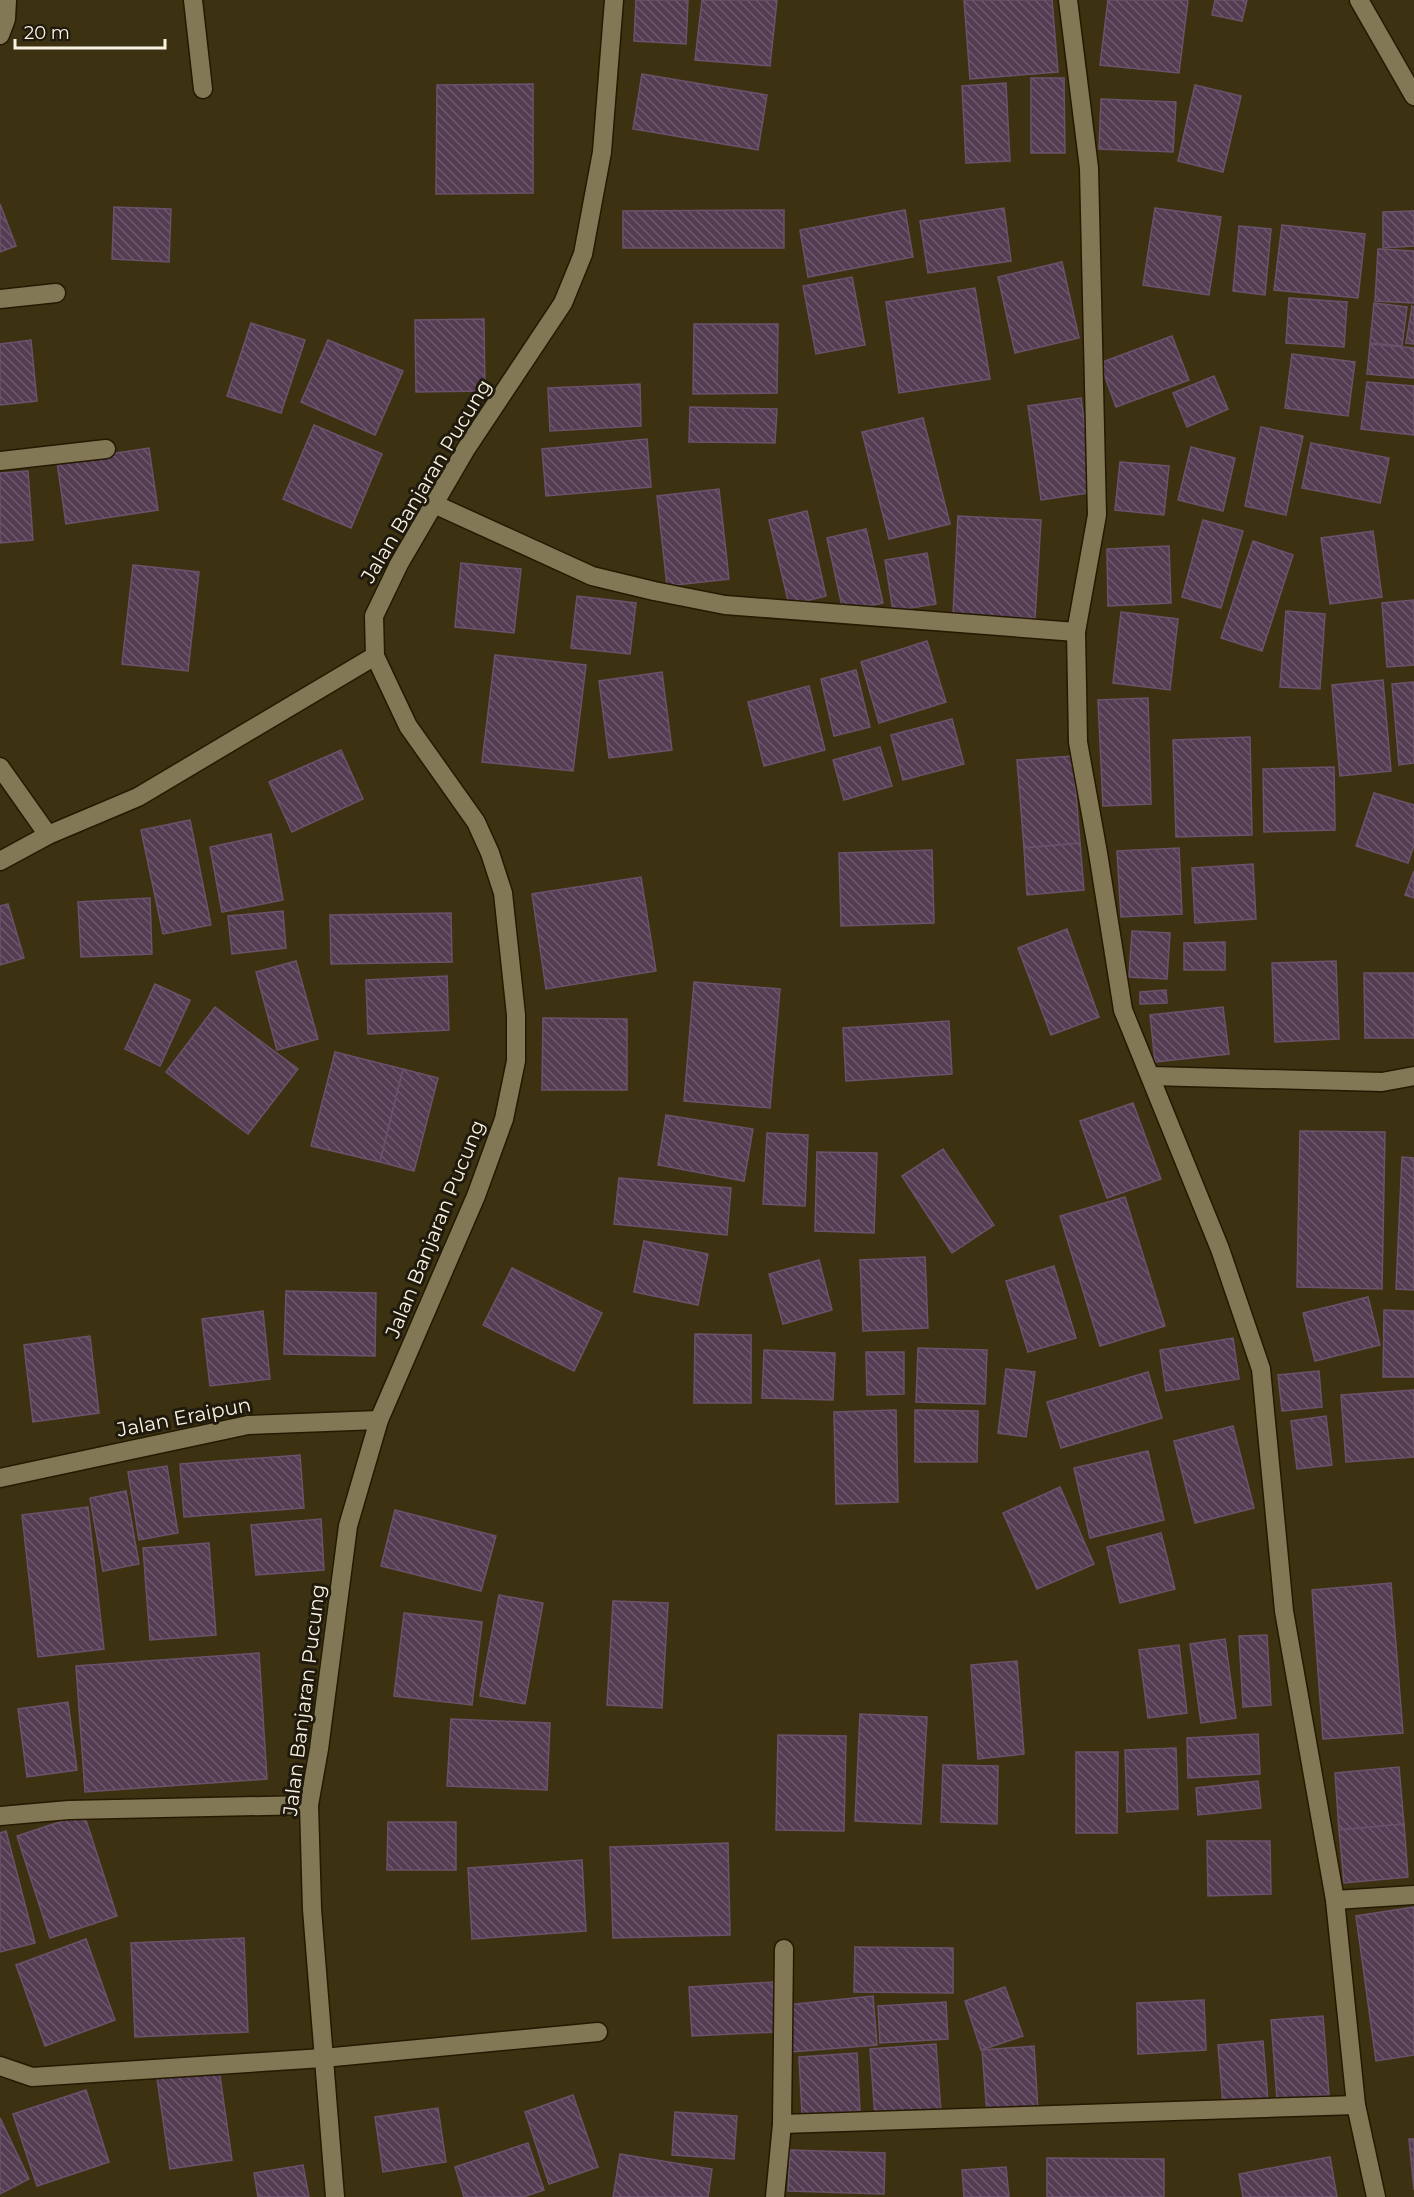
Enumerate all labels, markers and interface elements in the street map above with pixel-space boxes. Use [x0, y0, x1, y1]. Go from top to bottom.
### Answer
scale bar [15, 12, 165, 50]
text: 20 m [24, 22, 70, 44]
street label: Jalan Banjaran Pucung [355, 375, 496, 588]
street label: Jalan Banjaran Pucung [380, 1117, 490, 1342]
street label: Jalan Eraipun [114, 1392, 253, 1442]
street label: Jalan Banjaran Pucung [278, 1583, 330, 1818]

